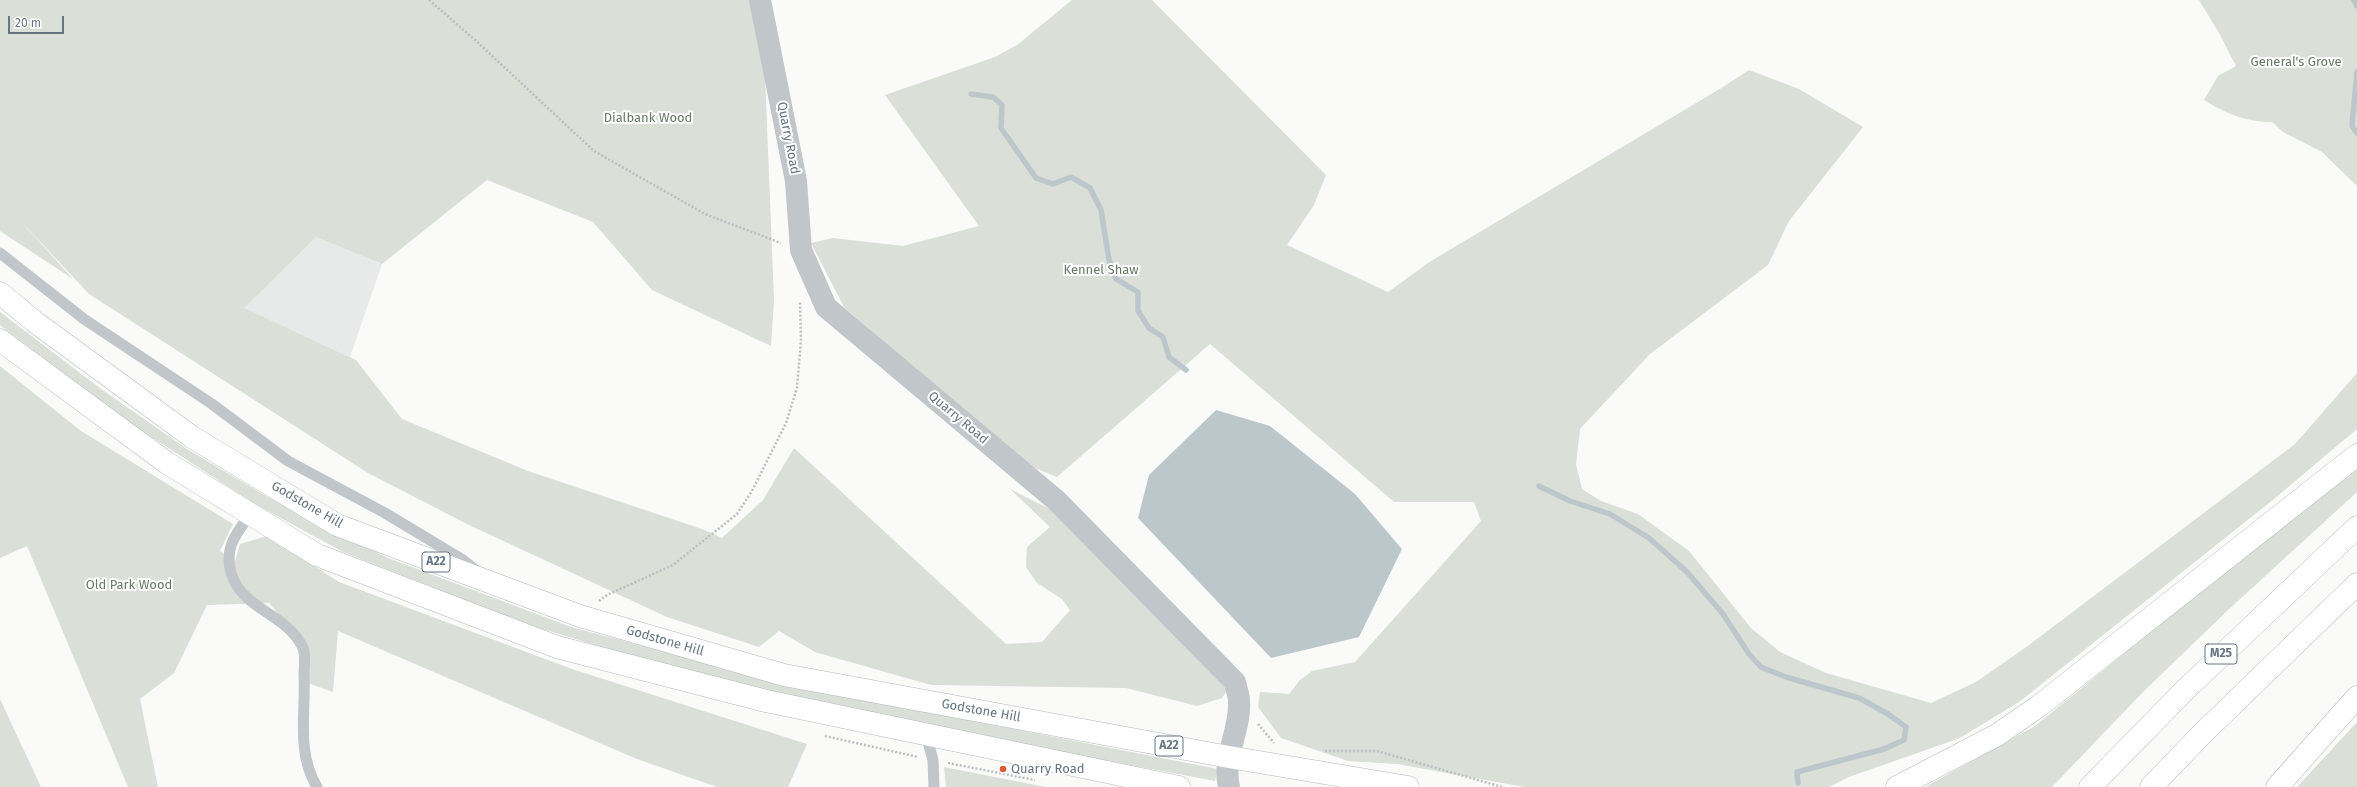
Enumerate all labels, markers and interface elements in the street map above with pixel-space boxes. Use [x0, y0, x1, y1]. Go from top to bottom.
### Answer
scale bar [10, 8, 66, 34]
text: 20 m [15, 16, 41, 30]
park label: General's Grove [2250, 54, 2342, 70]
street label: Quarry Road [773, 100, 803, 176]
park label: Dialbank Wood [604, 110, 692, 126]
park label: Kennel Shaw [1063, 262, 1139, 278]
street label: Quarry Road [925, 388, 991, 448]
street label: Godstone Hill [268, 478, 346, 532]
road number: A22 [422, 552, 450, 572]
park label: Old Park Wood [86, 577, 172, 593]
street label: Godstone Hill [624, 622, 706, 660]
road number: M25 [2205, 644, 2237, 664]
street label: Godstone Hill [940, 696, 1022, 726]
road number: A22 [1155, 736, 1183, 756]
place label: Quarry Road [1011, 761, 1084, 777]
marker: Quarry Road [998, 764, 1008, 774]

